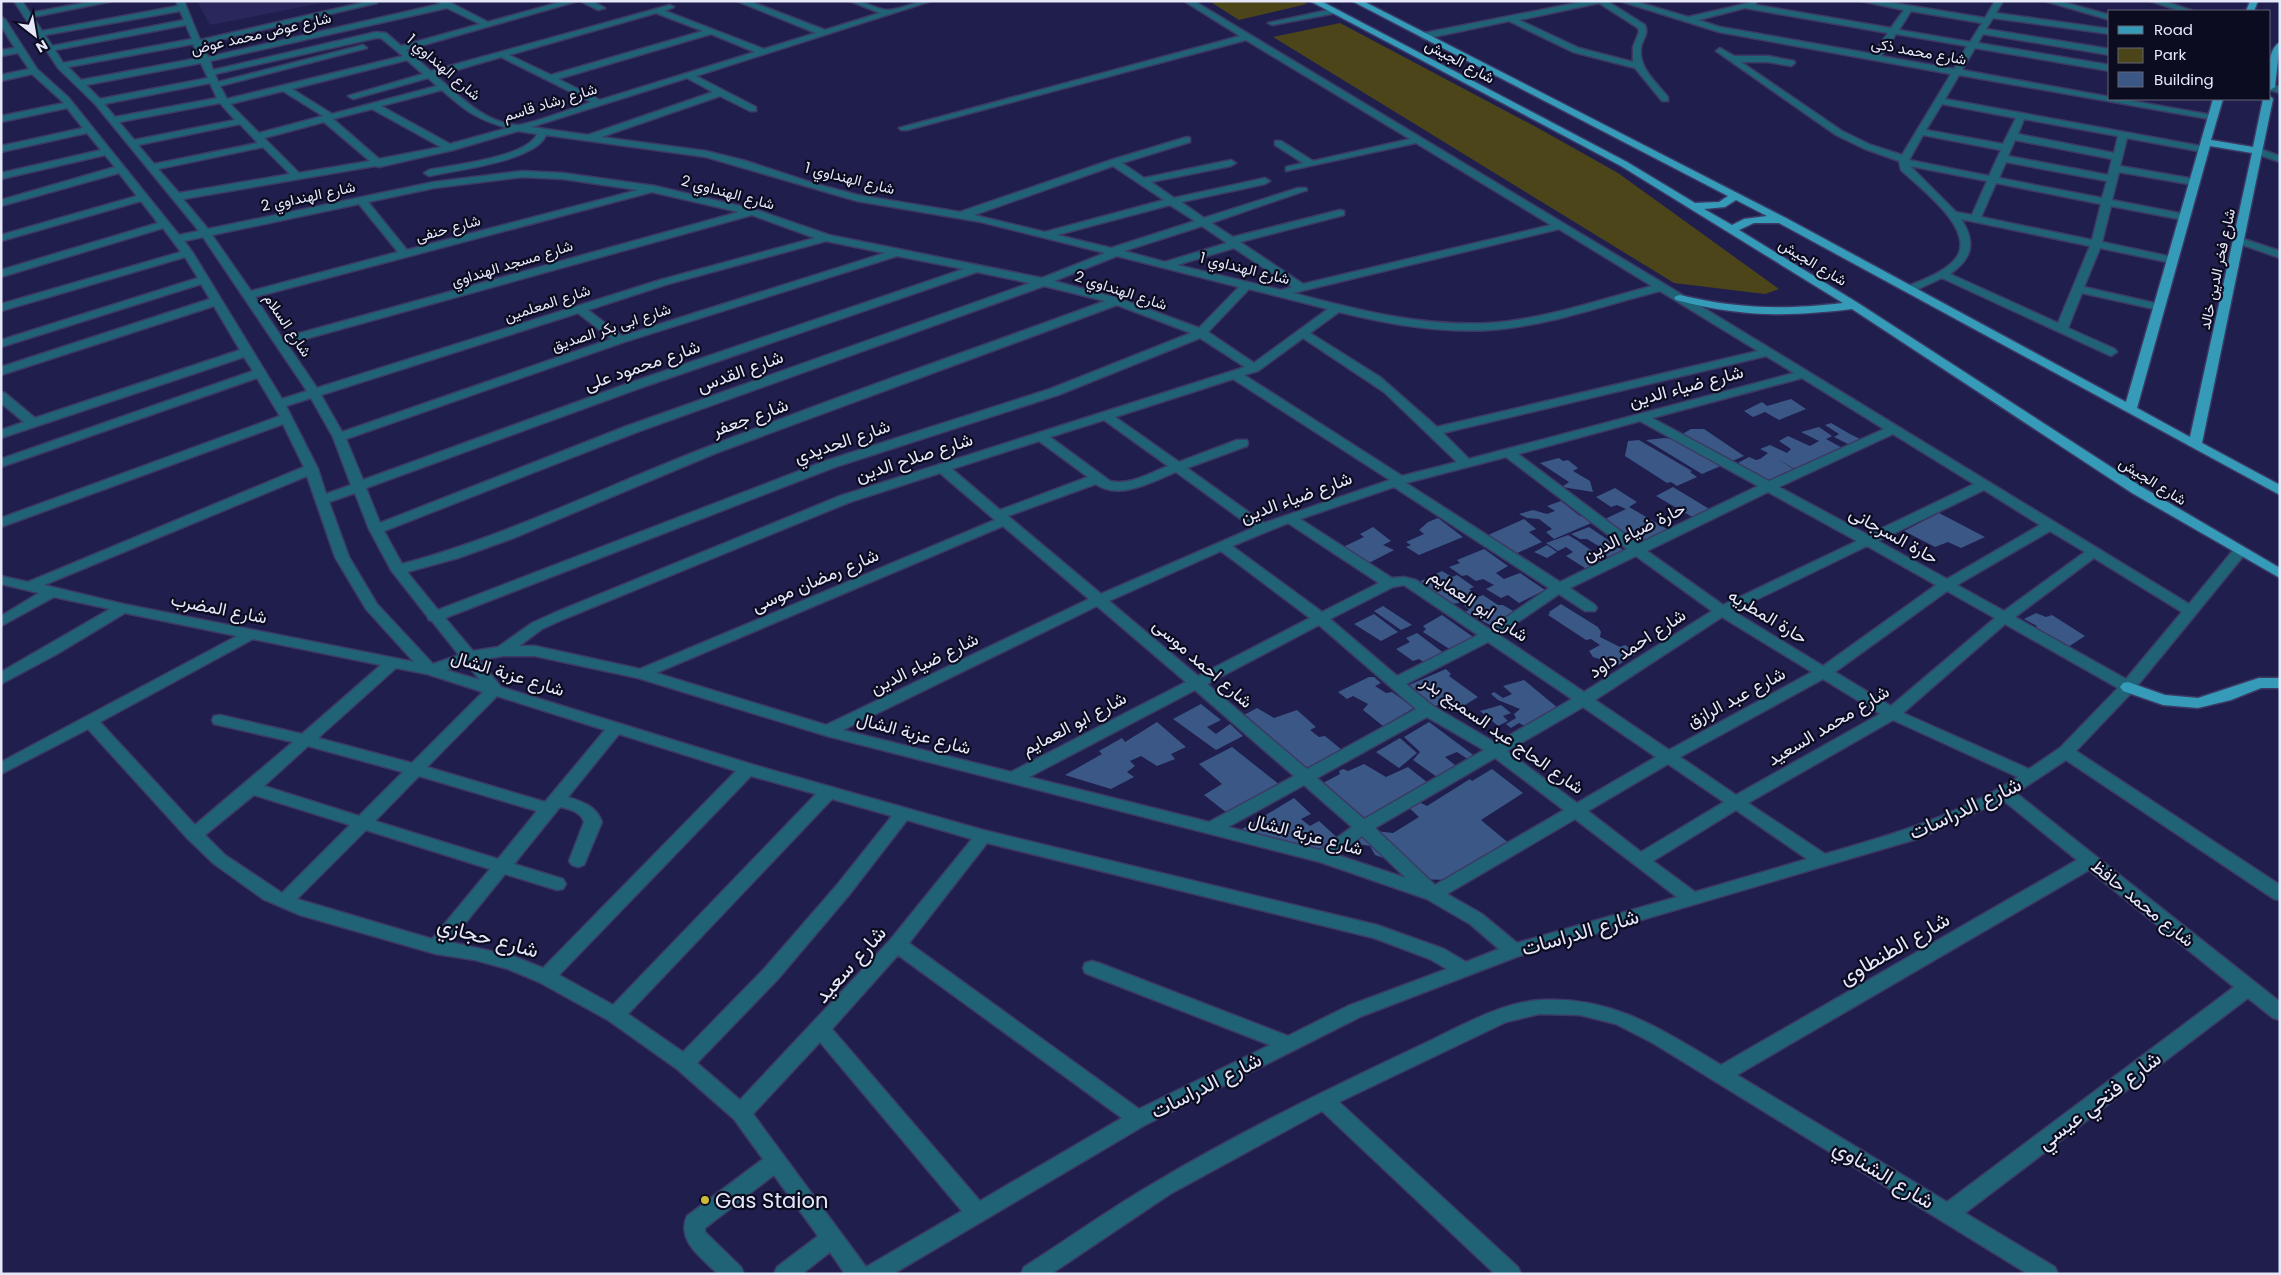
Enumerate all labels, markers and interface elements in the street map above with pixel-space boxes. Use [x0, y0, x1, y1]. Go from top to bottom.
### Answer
street label: شارع عوض محمد عوض [189, 7, 334, 60]
north arrow [10, 10, 60, 60]
legend [2108, 10, 2271, 100]
text: Road [2154, 19, 2193, 40]
street label: شارع الهنداوي 1 [400, 29, 486, 107]
street label: شارع محمد ذكى [1870, 32, 1968, 71]
street label: شارع الجيش [1421, 34, 1499, 89]
text: N [32, 35, 51, 57]
text: Park [2154, 44, 2186, 65]
text: Building [2154, 69, 2214, 90]
street label: شارع رشاد قاسم [500, 78, 600, 127]
street label: شارع الهنداوي 1 [802, 157, 897, 202]
street label: شارع الهنداوي 2 [678, 169, 777, 217]
street label: شارع الهنداوي 2 [259, 176, 358, 219]
street label: شارع فخر الدين خالد [2194, 206, 2241, 332]
street label: شارع حنفى [413, 209, 483, 248]
street label: شارع الجيش [1774, 233, 1851, 292]
street label: شارع مسجد الهنداوي [449, 234, 576, 294]
street label: شارع الهنداوي 1 [1197, 247, 1292, 292]
street label: شارع الهنداوي 2 [1071, 265, 1170, 318]
street label: شارع المعلمين [501, 279, 593, 328]
street label: شارع السلام [258, 289, 317, 362]
street label: شارع ابى بكر الصديق [549, 298, 674, 357]
street label: شارع محمود على [581, 333, 703, 397]
street label: شارع القدس [693, 344, 787, 398]
street label: شارع ضياء الدين [1626, 359, 1746, 413]
street label: شارع جعفر [708, 392, 792, 443]
street label: شارع الحديدي [791, 413, 894, 472]
street label: شارع صلاح الدين [852, 426, 976, 488]
street label: شارع الجيش [2115, 452, 2191, 511]
street label: شارع ضياء الدين [1236, 465, 1356, 529]
street label: حارة ضياء الدين [1579, 495, 1689, 567]
street label: حارة السرجانى [1845, 500, 1943, 570]
street label: شارع رمضان موسى [748, 542, 882, 618]
street label: شارع ابو العمايم [1424, 562, 1534, 648]
street label: حارة المطريه [1724, 583, 1812, 649]
street label: شارع المضرب [169, 586, 269, 630]
street label: شارع احمد داود [1584, 602, 1690, 684]
street label: شارع احمد موسى [1147, 612, 1259, 714]
street label: شارع ضياء الدين [866, 626, 982, 700]
street label: شارع عزبة الشال [448, 644, 568, 702]
street label: شارع عبد الرازق [1682, 661, 1790, 733]
street label: شارع الحاج عبد السميع بدر [1416, 668, 1589, 800]
street label: شارع محمد السعيد [1762, 679, 1894, 771]
street label: شارع ابو العمايم [1017, 685, 1131, 761]
street label: شارع عزبة الشال [854, 706, 974, 760]
street label: شارع الدراسات [1904, 769, 2026, 847]
street label: شارع عزبة الشال [1246, 807, 1366, 861]
street label: شارع محمد حافظ [2086, 854, 2200, 952]
street label: شارع الدراسات [1518, 901, 1642, 963]
street label: شارع الطنطاوى [1833, 904, 1955, 992]
street label: شارع حجازي [433, 910, 542, 967]
street label: شارع سعيد [807, 919, 893, 1009]
street label: شارع فتحي عيسي [2031, 1044, 2169, 1159]
street label: شارع الدراسات [1146, 1045, 1266, 1125]
street label: شارع الشناوي [1826, 1132, 1940, 1218]
place label: Gas Staion [715, 1186, 828, 1215]
marker: Gas Staion [699, 1194, 711, 1206]

